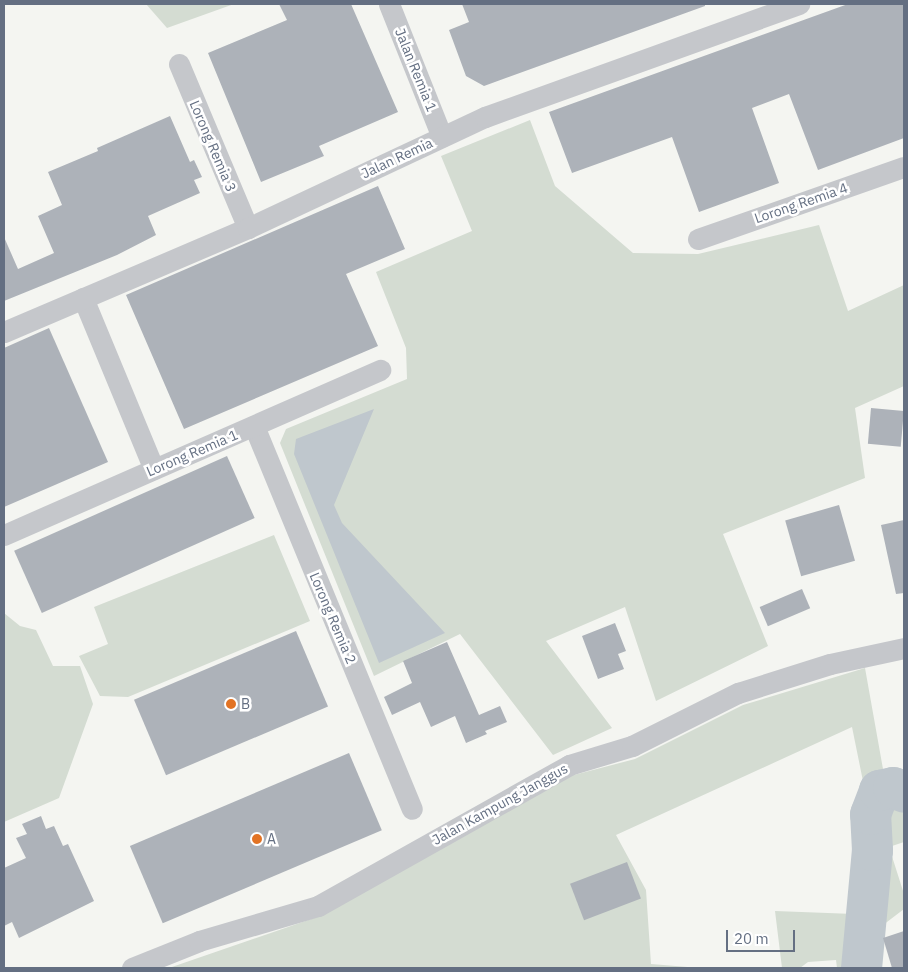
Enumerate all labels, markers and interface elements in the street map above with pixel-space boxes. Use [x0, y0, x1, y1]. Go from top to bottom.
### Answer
street label: Jalan Remia 1 [392, 26, 440, 114]
street label: Lorong Remia 3 [186, 98, 240, 194]
street label: Jalan Remia [359, 134, 435, 182]
street label: Lorong Remia 4 [752, 179, 850, 227]
street label: Lorong Remia 1 [144, 426, 240, 480]
street label: Lorong Remia 2 [306, 570, 360, 666]
place label: B [241, 696, 250, 712]
marker: B [225, 698, 237, 710]
street label: Jalan Kampung Janggus [429, 760, 571, 848]
place label: A [267, 831, 276, 847]
marker: A [251, 833, 263, 845]
scale bar [728, 920, 797, 952]
text: 20 m [734, 929, 769, 948]

